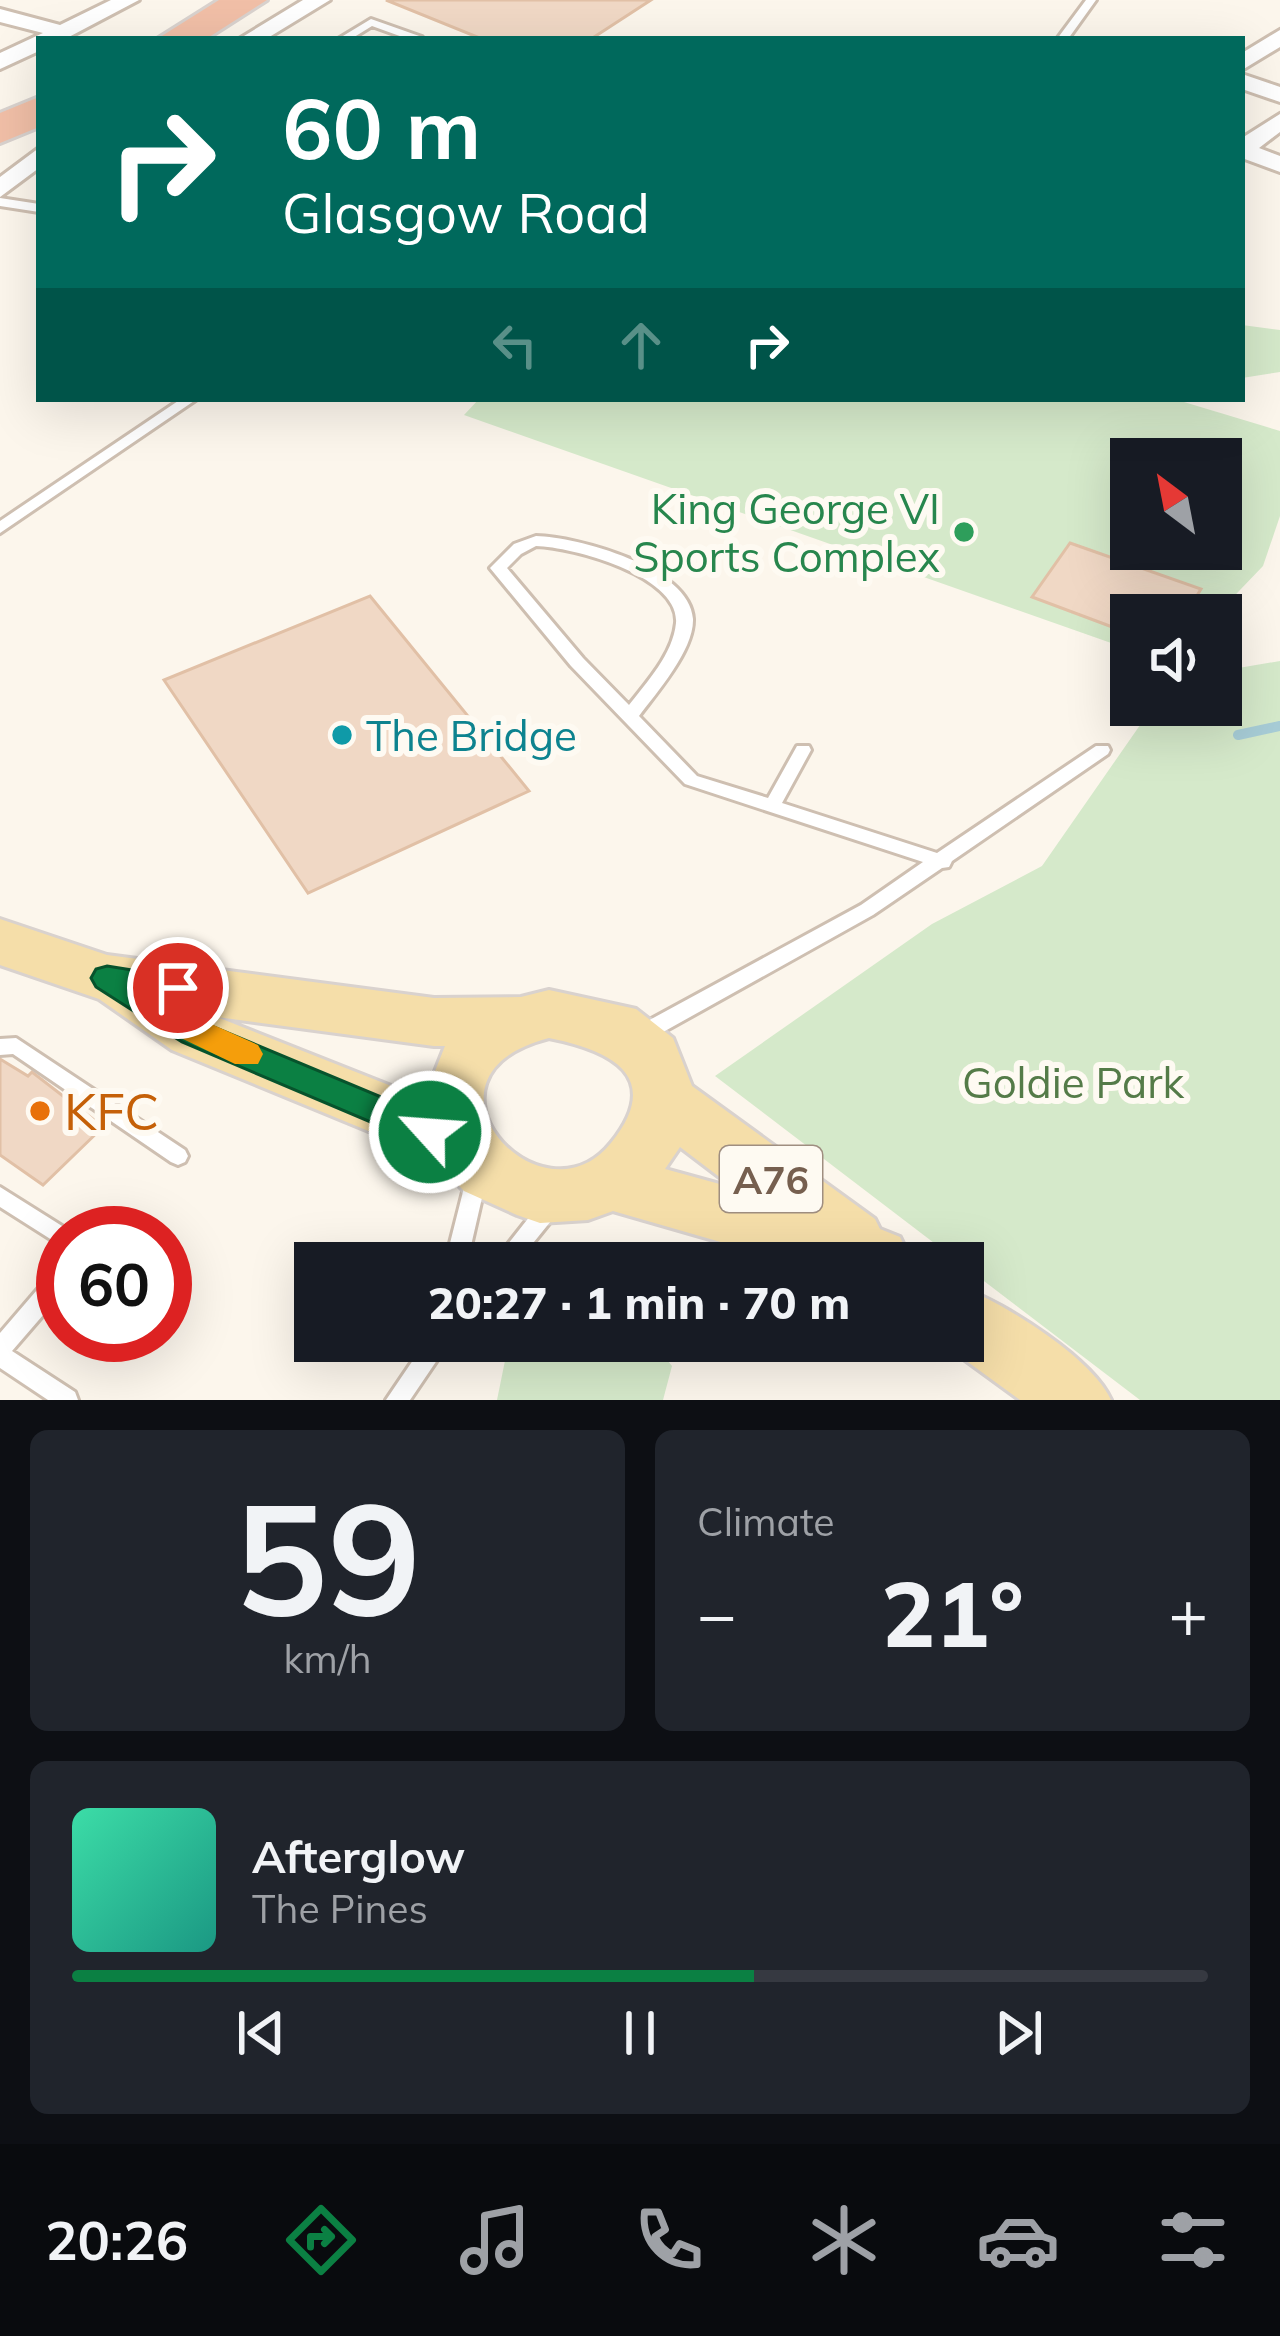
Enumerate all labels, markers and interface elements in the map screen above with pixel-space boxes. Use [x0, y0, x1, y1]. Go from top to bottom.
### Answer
text: 60 m [282, 75, 481, 180]
icon: right [84, 84, 240, 240]
text: Glasgow Road [282, 179, 650, 247]
icon: left [482, 312, 548, 378]
icon: ahead [608, 312, 674, 378]
icon: right [734, 312, 800, 378]
north arrow [1110, 438, 1242, 570]
map controls [1110, 438, 1242, 726]
place label: King George VI Sports Complex [633, 482, 940, 583]
marker: King George VI Sports Complex [951, 519, 977, 545]
button: sound [1110, 594, 1242, 726]
place label: The Bridge [366, 709, 577, 762]
marker: The Bridge [329, 722, 355, 748]
pin [127, 937, 229, 1039]
icon: arrive [145, 955, 211, 1021]
park label: Goldie Park [962, 1056, 1184, 1109]
position arrow [367, 1069, 493, 1195]
place label: KFC [64, 1079, 159, 1143]
marker: KFC [27, 1098, 53, 1124]
road number: A76 [720, 1146, 822, 1212]
speed limit sign: 60 [36, 1206, 192, 1362]
text: 20:27 · 1 min · 70 m [428, 1274, 850, 1330]
text: 59 [234, 1458, 421, 1654]
text: Climate [697, 1497, 835, 1546]
text: 21° [881, 1557, 1024, 1670]
text: − [697, 1572, 737, 1655]
text: + [1168, 1572, 1208, 1655]
text: km/h [283, 1634, 372, 1683]
text: Afterglow [252, 1828, 465, 1884]
text: The Pines [252, 1884, 428, 1933]
icon: previous [228, 2000, 294, 2066]
icon: pause [607, 2000, 673, 2066]
icon: next [986, 2000, 1052, 2066]
icon: directions [279, 2198, 363, 2282]
icon: music [453, 2198, 537, 2282]
icon: phone [627, 2198, 711, 2282]
icon: climate [802, 2198, 886, 2282]
icon: car [976, 2198, 1060, 2282]
icon: filters [1151, 2198, 1235, 2282]
text: 20:26 [45, 2206, 188, 2274]

